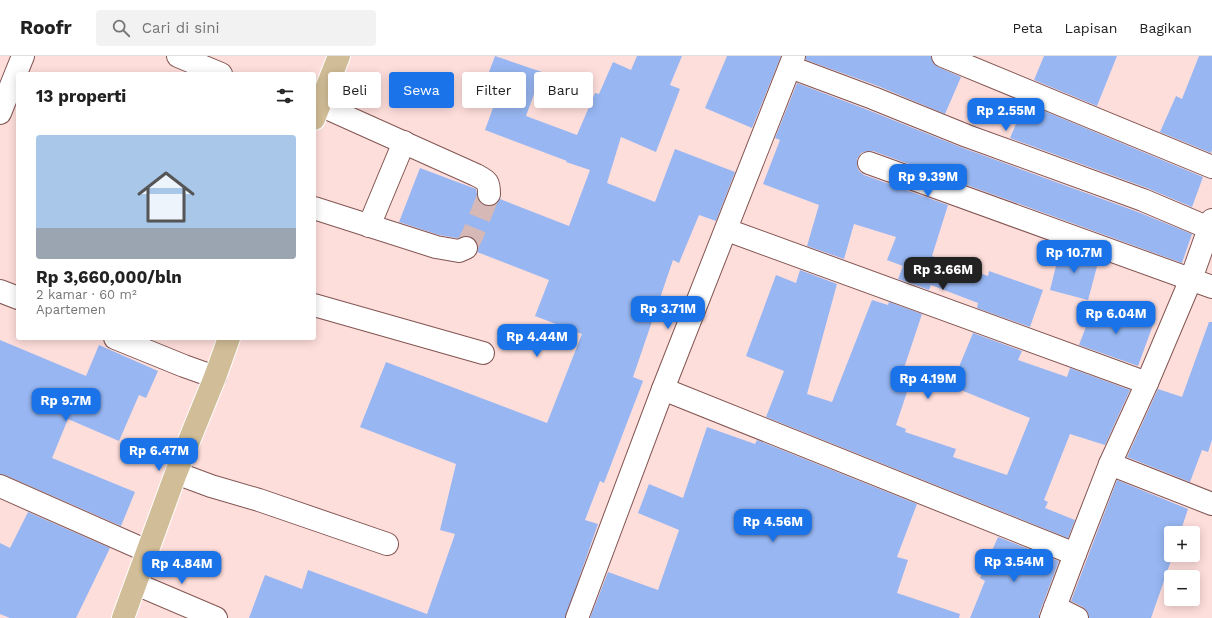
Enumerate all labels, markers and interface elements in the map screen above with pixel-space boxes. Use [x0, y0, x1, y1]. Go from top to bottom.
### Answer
search box [96, 10, 376, 46]
text: Roofr [20, 16, 72, 39]
icon: search [110, 17, 132, 39]
text: Cari di sini [142, 19, 219, 37]
text: Peta [1013, 20, 1043, 36]
text: Lapisan [1065, 20, 1117, 36]
text: Bagikan [1139, 20, 1192, 36]
chip: Beli [328, 72, 381, 108]
chip: Sewa [389, 72, 454, 108]
chip: Filter [462, 72, 526, 108]
chip: Baru [534, 72, 593, 108]
icon: filters [274, 85, 296, 107]
text: 13 properti [36, 86, 126, 106]
pin: Rp 2.55M [965, 98, 1047, 132]
text: Rp 2.55M [976, 103, 1036, 118]
icon: home [130, 161, 202, 233]
pin: Rp 9.39M [887, 164, 969, 198]
text: Rp 9.39M [898, 169, 958, 184]
pin: Rp 10.7M [1033, 240, 1115, 274]
text: Rp 10.7M [1046, 245, 1102, 260]
pin: Rp 3.66M [902, 257, 984, 291]
text: Rp 3.66M [913, 262, 973, 277]
text: Rp 3,660,000/bln [36, 267, 182, 287]
text: 2 kamar · 60 m² [36, 287, 137, 302]
pin: Rp 3.71M [627, 296, 709, 330]
text: Rp 3.71M [640, 301, 696, 316]
pin: Rp 6.04M [1075, 301, 1157, 335]
text: Apartemen [36, 302, 106, 317]
text: Rp 6.04M [1085, 306, 1147, 321]
pin: Rp 4.44M [496, 324, 578, 358]
text: Rp 4.44M [506, 329, 568, 344]
pin: Rp 4.19M [887, 366, 969, 400]
text: Rp 4.19M [899, 371, 957, 386]
pin: Rp 9.7M [29, 388, 103, 422]
text: Rp 9.7M [41, 393, 91, 408]
pin: Rp 6.47M [118, 438, 200, 472]
text: Rp 6.47M [129, 443, 189, 458]
pin: Rp 4.56M [732, 509, 814, 543]
text: Rp 4.56M [743, 514, 803, 529]
map controls [1164, 526, 1200, 606]
button: + [1164, 526, 1200, 562]
pin: Rp 3.54M [973, 549, 1055, 583]
pin: Rp 4.84M [141, 551, 223, 585]
text: Rp 3.54M [984, 554, 1044, 569]
text: Rp 4.84M [151, 556, 213, 571]
button: − [1164, 570, 1200, 606]

